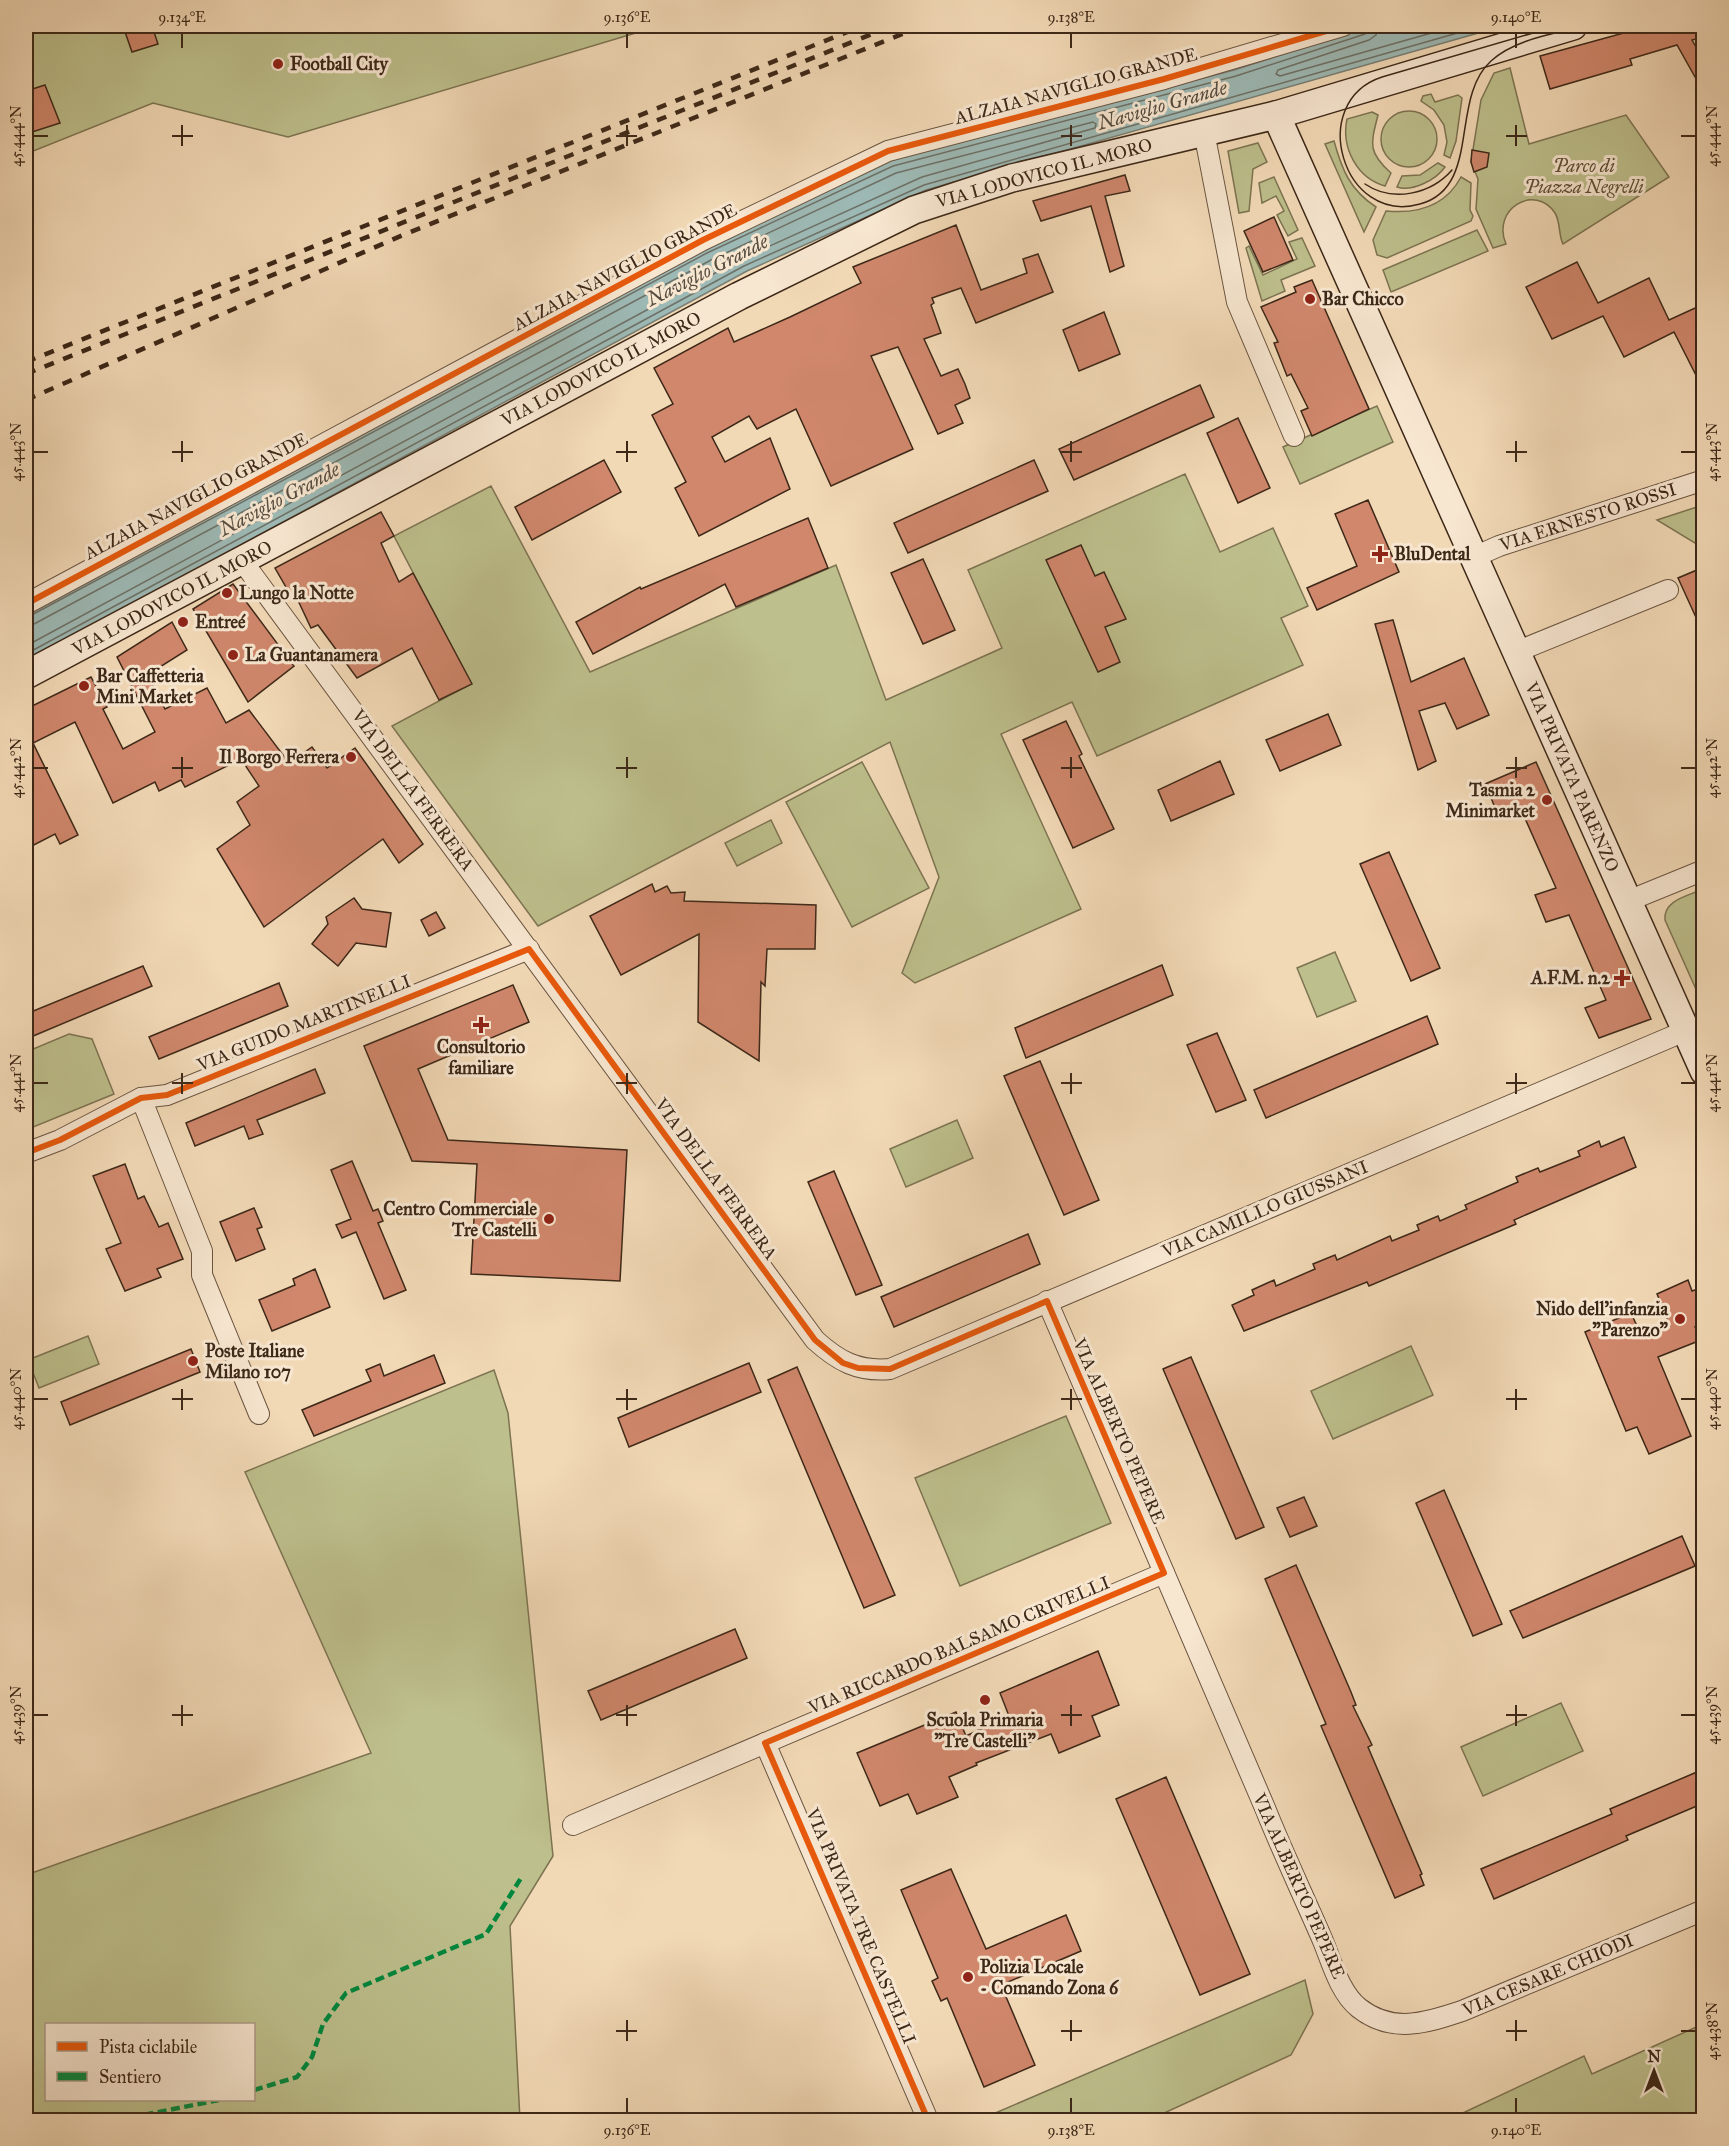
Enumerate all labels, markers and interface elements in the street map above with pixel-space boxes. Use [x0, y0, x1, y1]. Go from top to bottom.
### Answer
text: 9.134°E [158, 8, 206, 26]
text: 9.136°E [604, 8, 651, 26]
text: 9.138°E [1047, 8, 1095, 26]
text: 9.140°E [1491, 8, 1541, 26]
street label: ALZAIA NAVIGLIO GRANDE [951, 43, 1200, 129]
place label: Football City [290, 53, 390, 76]
marker: Football City [271, 57, 285, 71]
water label: Naviglio Grande [1094, 75, 1230, 135]
text: 45.444°N [7, 105, 25, 167]
text: 45.444°N [1703, 105, 1721, 167]
street label: VIA LODOVICO IL MORO [932, 134, 1155, 213]
park label: Parco di Piazza Negrelli [1524, 155, 1644, 198]
street label: ALZAIA NAVIGLIO GRANDE [509, 199, 741, 336]
water label: Naviglio Grande [641, 229, 772, 311]
place label: Bar Chicco [1322, 288, 1404, 310]
marker: Bar Chicco [1303, 292, 1317, 306]
street label: VIA LODOVICO IL MORO [496, 307, 705, 432]
text: 45.443°N [7, 422, 25, 482]
text: 45.443°N [1703, 422, 1721, 482]
street label: ALZAIA NAVIGLIO GRANDE [80, 428, 312, 565]
water label: Naviglio Grande [214, 457, 344, 541]
street label: VIA ERNESTO ROSSI [1496, 478, 1679, 556]
street label: VIA LODOVICO IL MORO [67, 536, 276, 661]
place label: BluDental [1394, 543, 1472, 565]
marker: BluDental [1371, 545, 1389, 563]
place label: Lungo la Notte [239, 582, 354, 605]
marker: Lungo la Notte [220, 586, 234, 600]
place label: Entreé [195, 611, 246, 633]
marker: Entreé [176, 615, 190, 629]
place label: La Guantanamera [245, 644, 378, 666]
marker: La Guantanamera [226, 648, 240, 662]
place label: Bar Caffetteria Mini Market [96, 665, 204, 708]
street label: VIA PRIVATA PARENZO [1520, 678, 1624, 875]
marker: Bar Caffetteria Mini Market [77, 679, 91, 693]
street label: VIA DELLA FERRERA [347, 704, 479, 875]
text: 45.442°N [7, 737, 25, 798]
text: 45.442°N [1703, 737, 1721, 798]
place label: Il Borgo Ferrera [219, 746, 339, 769]
marker: Il Borgo Ferrera [344, 750, 358, 764]
place label: Tasmia 2 Minimarket [1445, 779, 1536, 822]
marker: Tasmia 2 Minimarket [1540, 793, 1554, 807]
place label: A.F.M. n.2 [1530, 967, 1611, 989]
street label: VIA GUIDO MARTINELLI [193, 970, 414, 1076]
marker: A.F.M. n.2 [1615, 971, 1629, 985]
marker: Consultorio familiare [472, 1016, 490, 1034]
place label: Consultorio familiare [437, 1036, 525, 1079]
text: 45.441°N [7, 1053, 25, 1113]
text: 45.441°N [1703, 1053, 1721, 1113]
street label: VIA DELLA FERRERA [650, 1093, 782, 1264]
street label: VIA CAMILLO GIUSSANI [1158, 1155, 1372, 1263]
place label: Centro Commerciale Tre Castelli [383, 1198, 538, 1241]
marker: Centro Commerciale Tre Castelli [542, 1212, 556, 1226]
place label: Nido dell'infanzia "Parenzo" [1536, 1298, 1669, 1341]
marker: Nido dell'infanzia "Parenzo" [1673, 1312, 1687, 1326]
street label: VIA ALBERTO PEPERE [1068, 1334, 1170, 1527]
place label: Poste Italiane Milano 107 [205, 1340, 305, 1383]
marker: Poste Italiane Milano 107 [186, 1354, 200, 1368]
text: 45.440°N [7, 1368, 25, 1430]
text: 45.440°N [1703, 1368, 1721, 1430]
street label: VIA RICCARDO BALSAMO CRIVELLI [804, 1571, 1113, 1719]
text: 45.439°N [7, 1685, 25, 1744]
text: 45.439°N [1703, 1685, 1721, 1744]
marker: Scuola Primaria "Tre Castelli" [978, 1693, 992, 1707]
place label: Scuola Primaria "Tre Castelli" [927, 1709, 1044, 1752]
street label: VIA ALBERTO PEPERE [1248, 1789, 1350, 1982]
street label: VIA PRIVATA TRE CASTELLI [801, 1804, 921, 2047]
street label: VIA CESARE CHIODI [1458, 1929, 1637, 2021]
place label: Polizia Locale - Comando Zona 6 [980, 1956, 1119, 1999]
marker: Polizia Locale - Comando Zona 6 [961, 1970, 975, 1984]
text: 45.438°N [1703, 2001, 1721, 2060]
legend [45, 2023, 255, 2101]
text: Pista ciclabile [99, 2036, 197, 2058]
north arrow [1624, 2041, 1684, 2101]
text: N [1647, 2047, 1661, 2066]
text: Sentiero [99, 2066, 161, 2088]
text: 9.136°E [604, 2121, 651, 2139]
text: 9.138°E [1047, 2121, 1095, 2139]
text: 9.140°E [1491, 2121, 1541, 2139]

